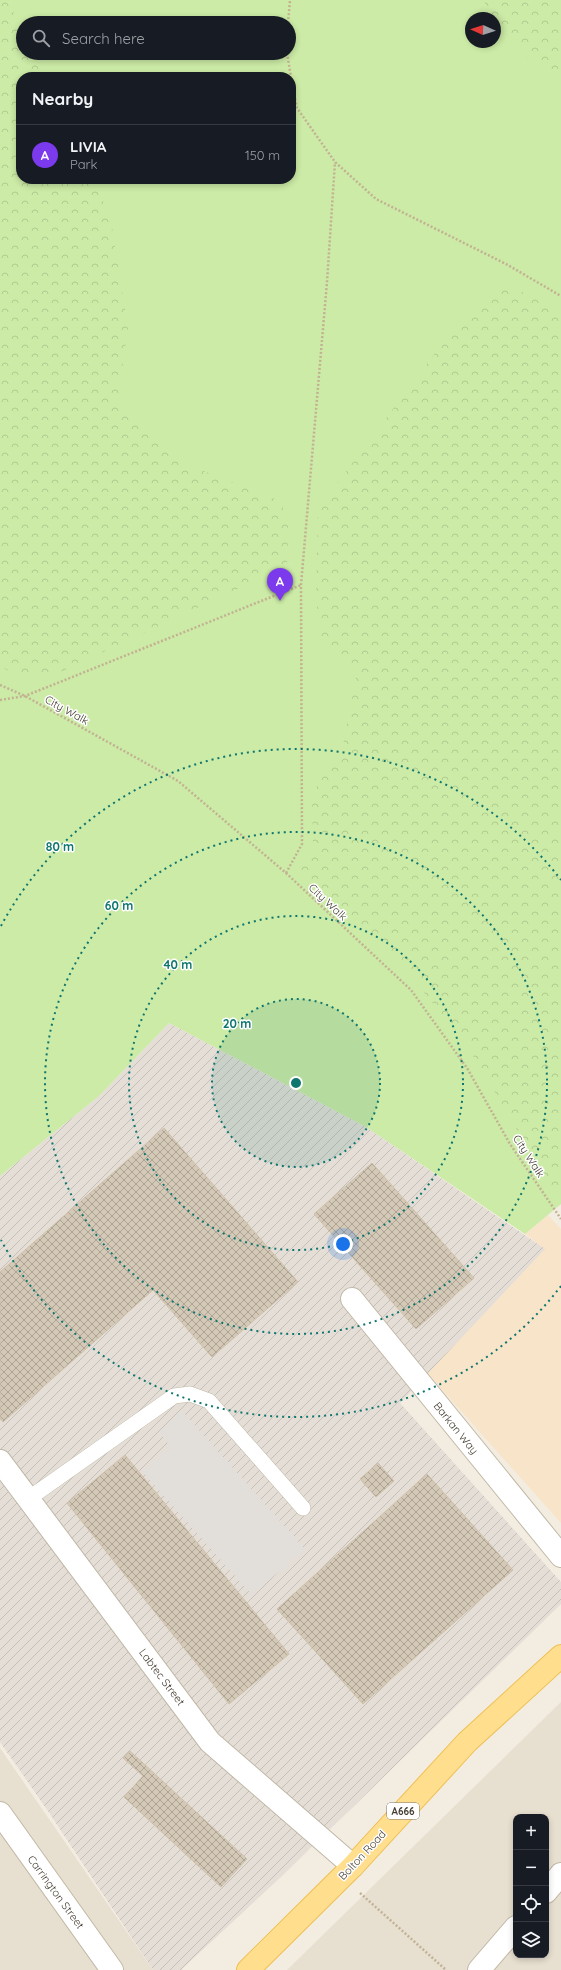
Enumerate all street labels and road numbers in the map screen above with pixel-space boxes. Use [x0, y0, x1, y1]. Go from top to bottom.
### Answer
street label: City Walk [43, 692, 92, 728]
street label: City Walk [306, 880, 350, 924]
street label: City Walk [510, 1132, 548, 1180]
street label: Barkan Way [431, 1399, 481, 1457]
street label: Labtec Street [136, 1646, 188, 1709]
road number: A666 [387, 1803, 419, 1819]
street label: Bolton Road [335, 1827, 389, 1883]
street label: Carrington Street [25, 1852, 88, 1932]

